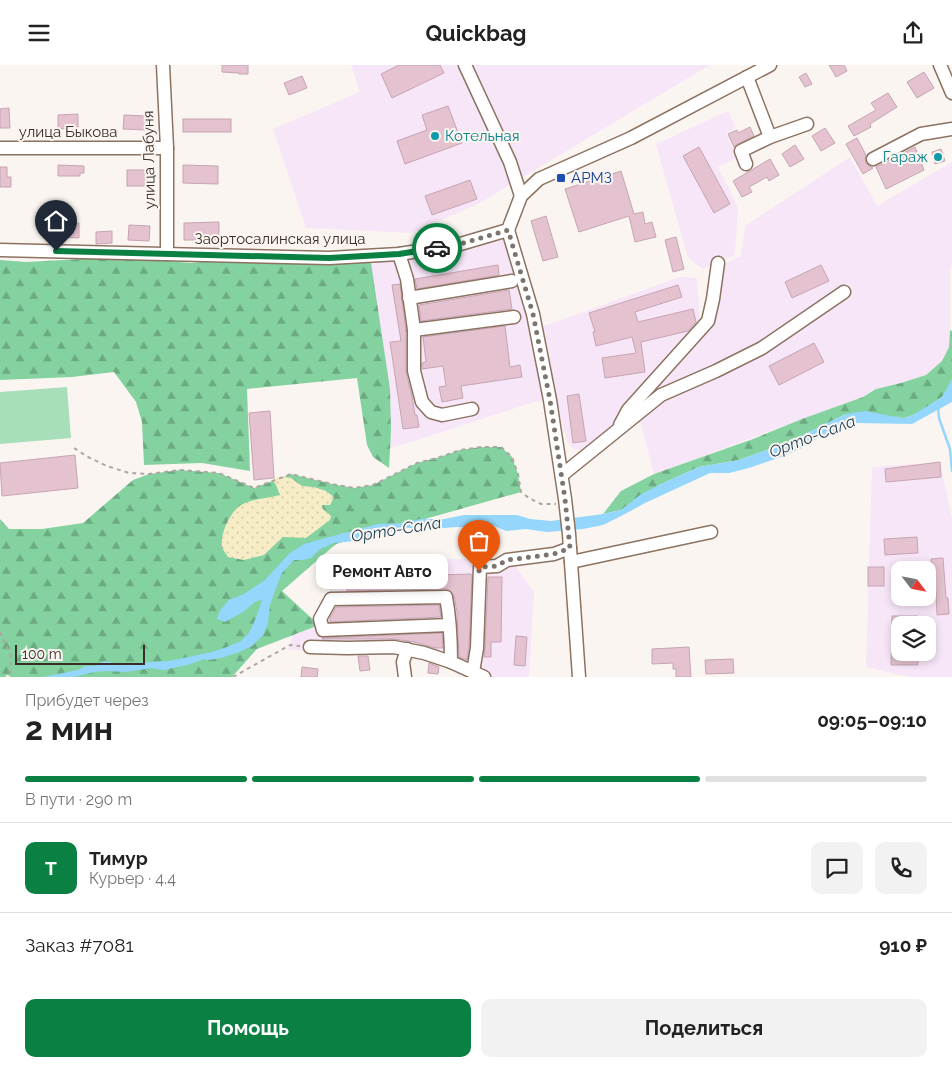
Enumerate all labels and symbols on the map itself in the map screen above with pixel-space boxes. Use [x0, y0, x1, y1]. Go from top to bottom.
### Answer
street label: улица Лабуня [139, 110, 159, 210]
street label: улица Быкова [19, 123, 117, 141]
place label: Котельная [445, 127, 519, 145]
marker: Котельная [429, 130, 441, 142]
place label: Гараж [883, 148, 928, 166]
marker: Гараж [932, 151, 944, 163]
place label: АРМЗ [571, 169, 612, 187]
marker: АРМЗ [555, 172, 567, 184]
pin [35, 200, 77, 251]
courier [412, 223, 462, 273]
street label: Заортосалинская улица [194, 230, 366, 248]
water label: Орто-Сала [766, 411, 858, 462]
water label: Орто-Сала [350, 513, 443, 546]
pin [458, 520, 500, 571]
callout: Ремонт Авто [316, 553, 449, 589]
north arrow [891, 561, 936, 606]
scale bar [15, 642, 145, 665]

